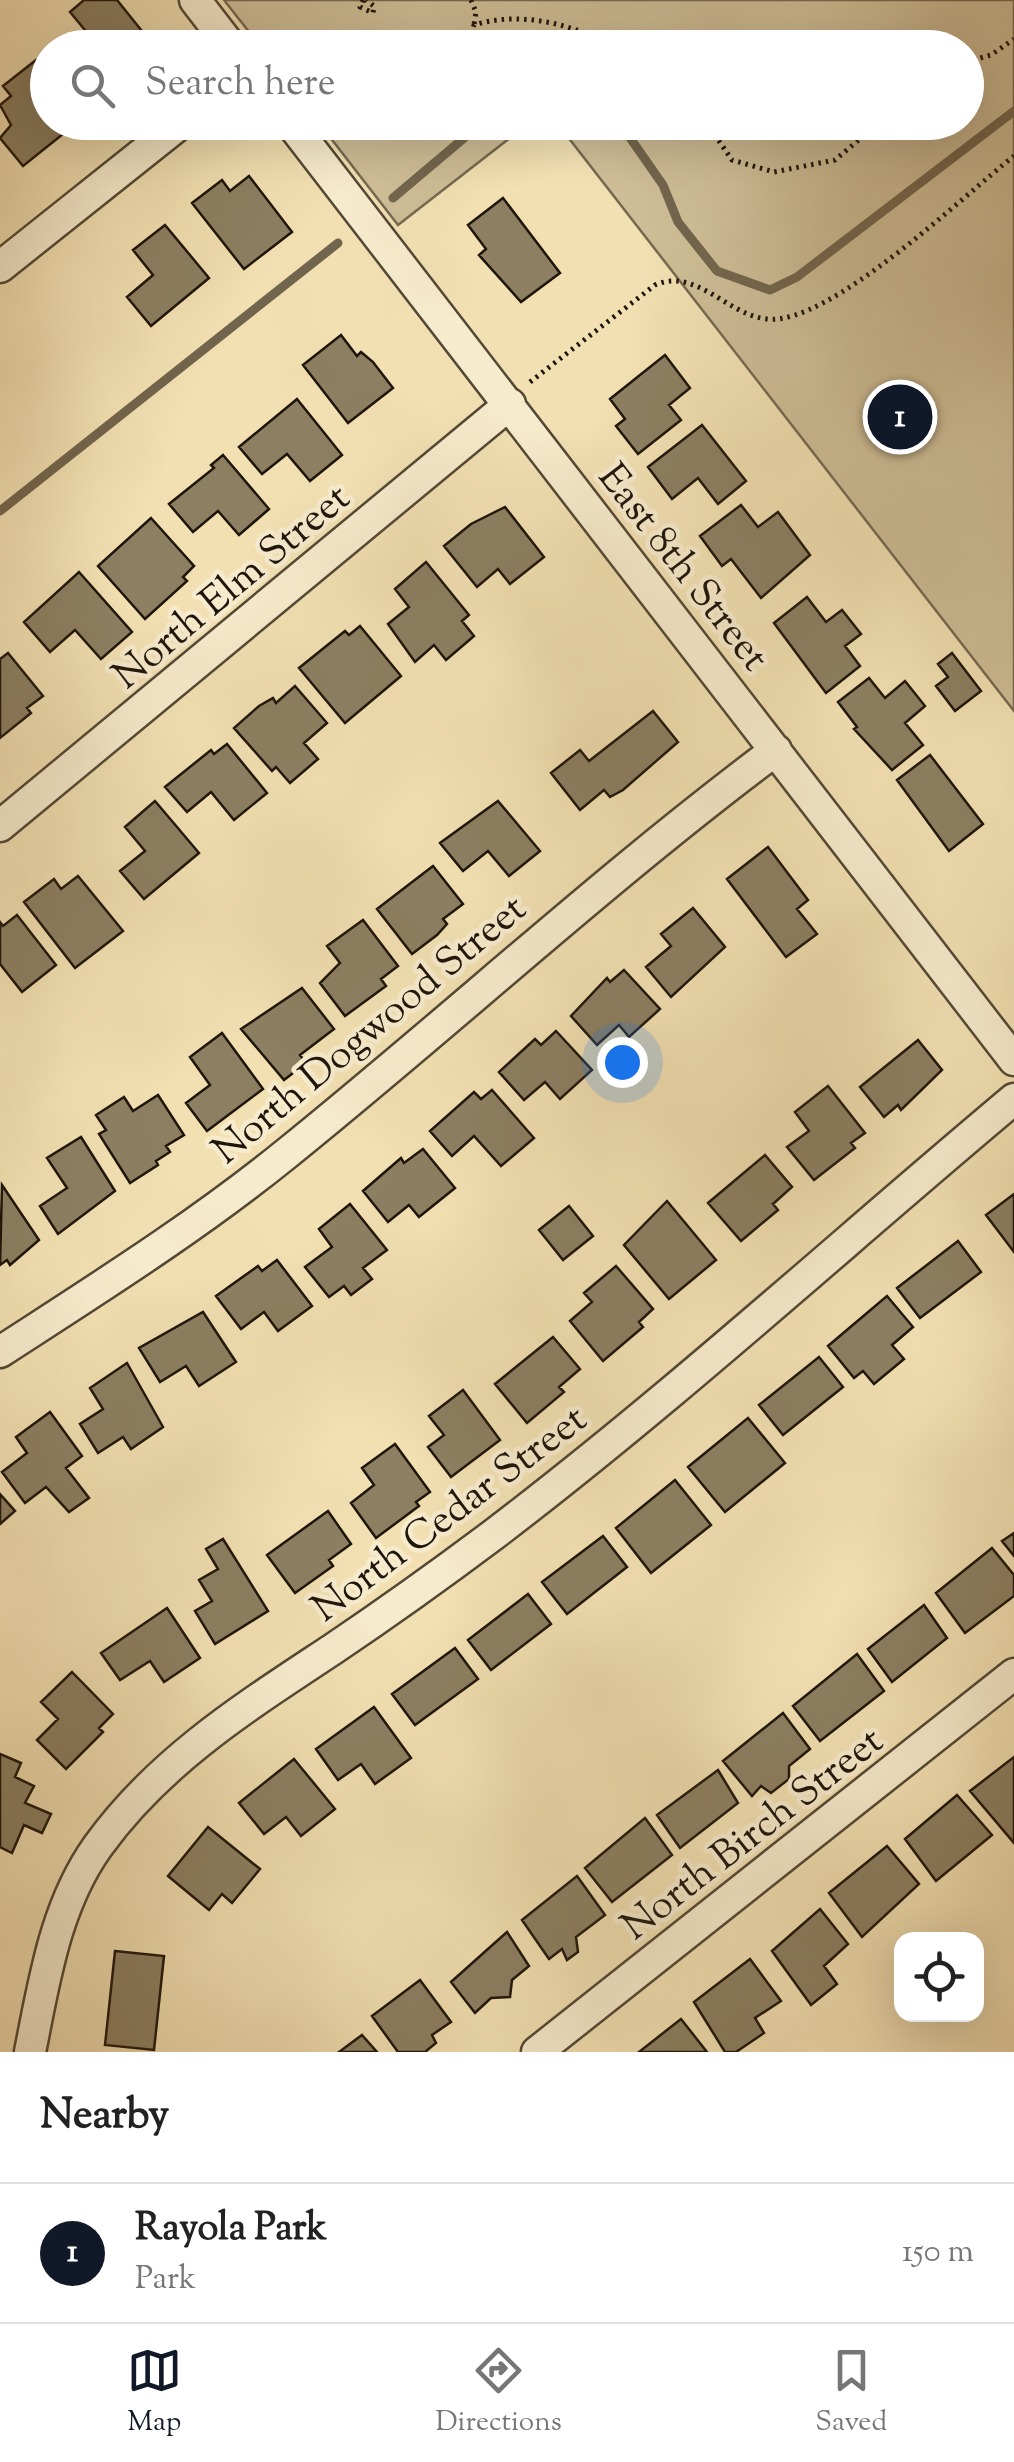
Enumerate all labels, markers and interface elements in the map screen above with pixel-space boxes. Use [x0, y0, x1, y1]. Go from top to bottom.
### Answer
search box [30, 30, 984, 140]
icon: search [65, 58, 120, 113]
text: Search here [145, 58, 336, 112]
pin: 1 [868, 380, 932, 454]
street label: East 8th Street [582, 453, 781, 685]
street label: North Elm Street [102, 472, 364, 705]
street label: North Dogwood Street [202, 883, 540, 1180]
your location [597, 1037, 648, 1088]
street label: North Cedar Street [301, 1393, 600, 1638]
street label: North Birch Street [611, 1715, 897, 1956]
map controls [894, 1932, 984, 2022]
button: locate [894, 1932, 984, 2022]
text: Nearby [40, 2087, 169, 2147]
text: Rayola Park [135, 2203, 327, 2257]
text: 1 [67, 2230, 78, 2276]
text: 150 m [902, 2230, 974, 2276]
text: Park [135, 2257, 196, 2303]
tab: Map [127, 2343, 182, 2443]
tab: Directions [435, 2343, 562, 2443]
tab: Saved [815, 2343, 887, 2443]

